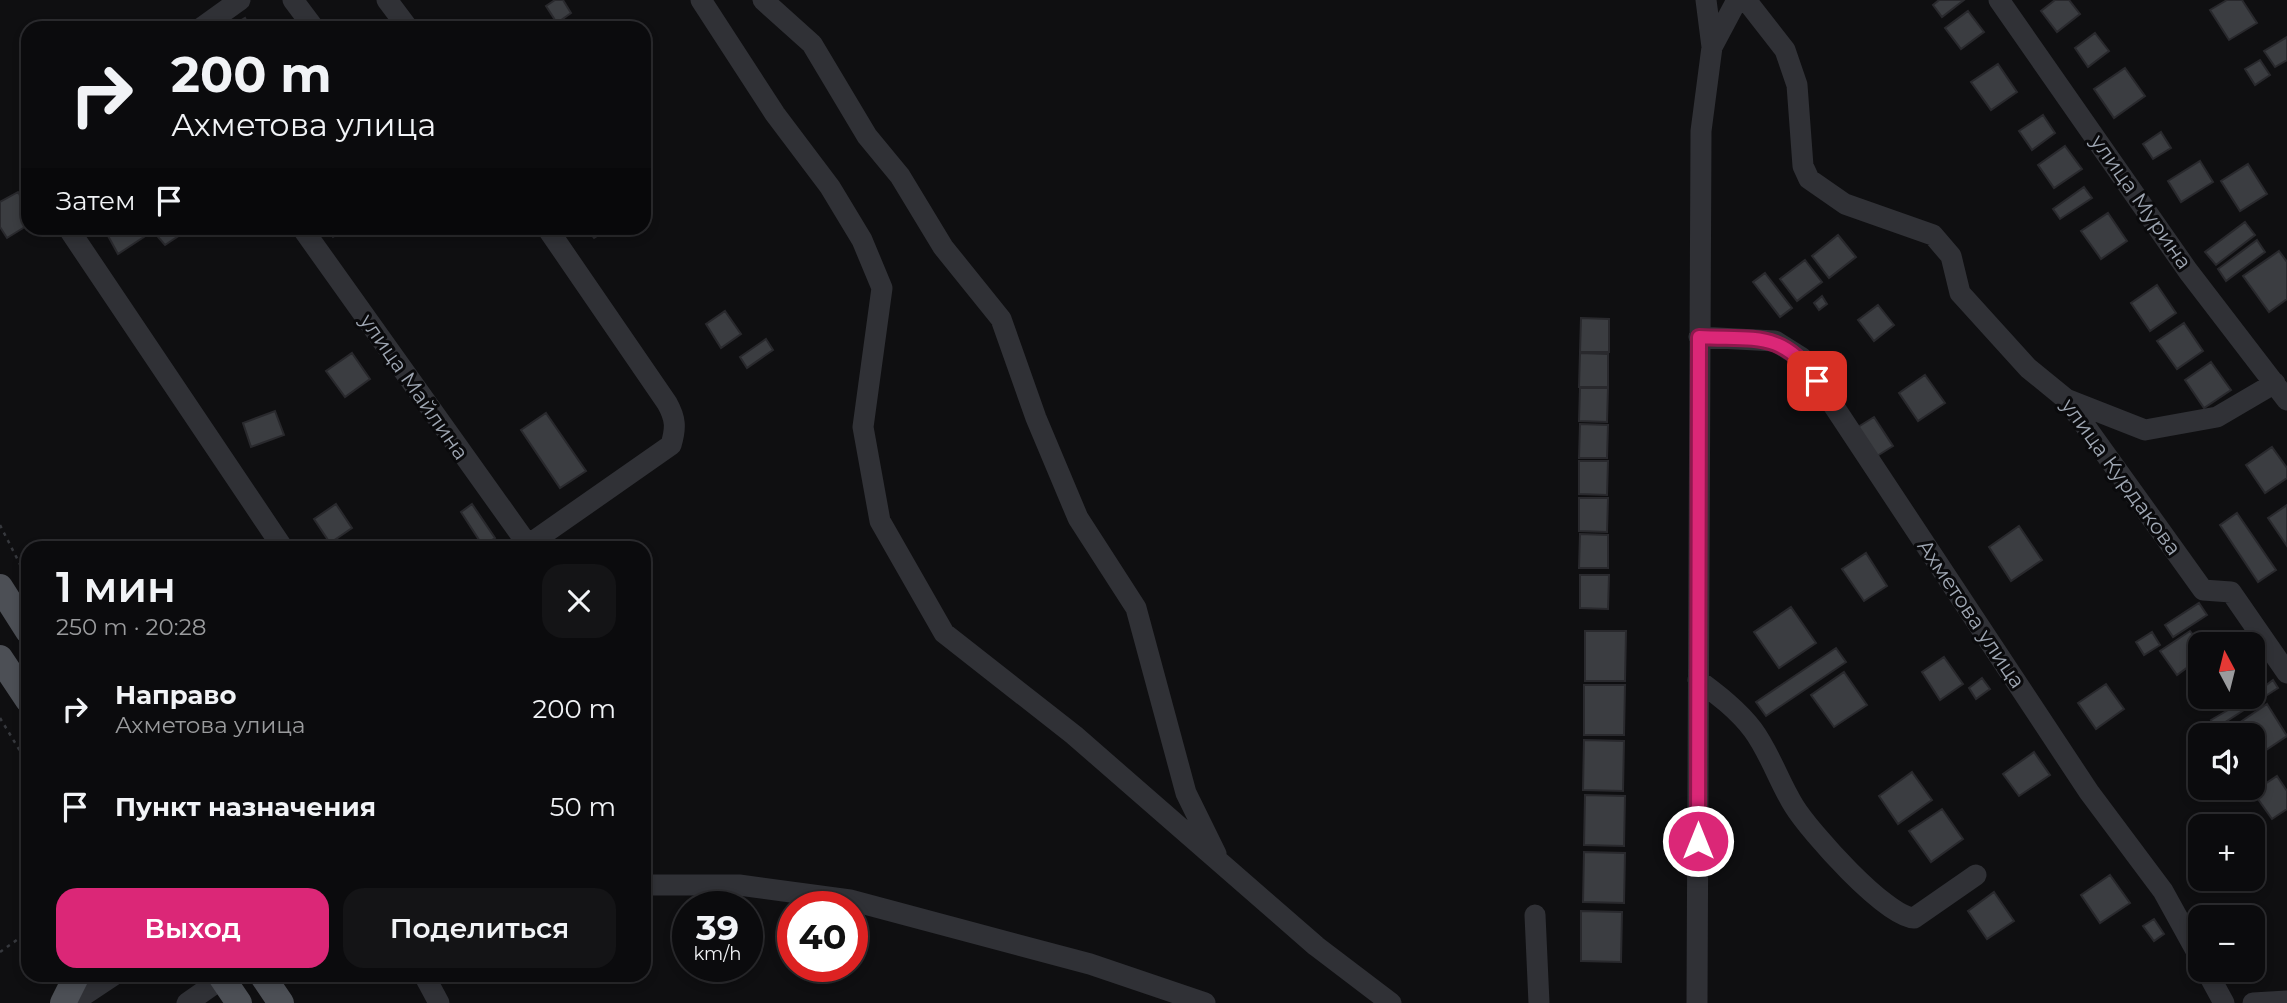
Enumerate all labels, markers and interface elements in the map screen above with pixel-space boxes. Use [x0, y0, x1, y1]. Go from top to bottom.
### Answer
text: 200 m [171, 45, 332, 104]
icon: right [56, 49, 147, 140]
text: Ахметова улица [171, 105, 436, 144]
street label: улица Мурина [2085, 129, 2197, 274]
icon: arrive [150, 182, 188, 220]
text: Затем [56, 185, 136, 217]
street label: улица Майлина [354, 308, 474, 464]
pin [1787, 351, 1847, 411]
icon: arrive [1798, 362, 1836, 400]
street label: улица Курдакова [2056, 393, 2187, 560]
street label: Ахметова улица [1912, 535, 2030, 693]
text: 1 мин [56, 561, 176, 613]
button: close [542, 564, 616, 638]
text: 250 m · 20:28 [56, 613, 206, 641]
north arrow [2188, 632, 2264, 709]
map controls [2188, 632, 2265, 982]
text: Направо [115, 679, 236, 711]
icon: right [56, 690, 94, 728]
text: 200 m [532, 693, 616, 725]
text: Ахметова улица [115, 711, 306, 739]
button: sound [2188, 723, 2265, 800]
icon: arrive [56, 788, 94, 826]
text: Пункт назначения [115, 791, 376, 823]
text: 50 m [550, 791, 616, 823]
position arrow [1661, 804, 1735, 878]
button: + [2188, 814, 2265, 891]
button: Выход [56, 888, 329, 968]
button: Поделиться [343, 888, 616, 968]
speed limit sign: 40 [777, 891, 868, 982]
button: − [2188, 905, 2265, 982]
text: 39 [696, 906, 739, 949]
text: km/h [693, 943, 742, 965]

